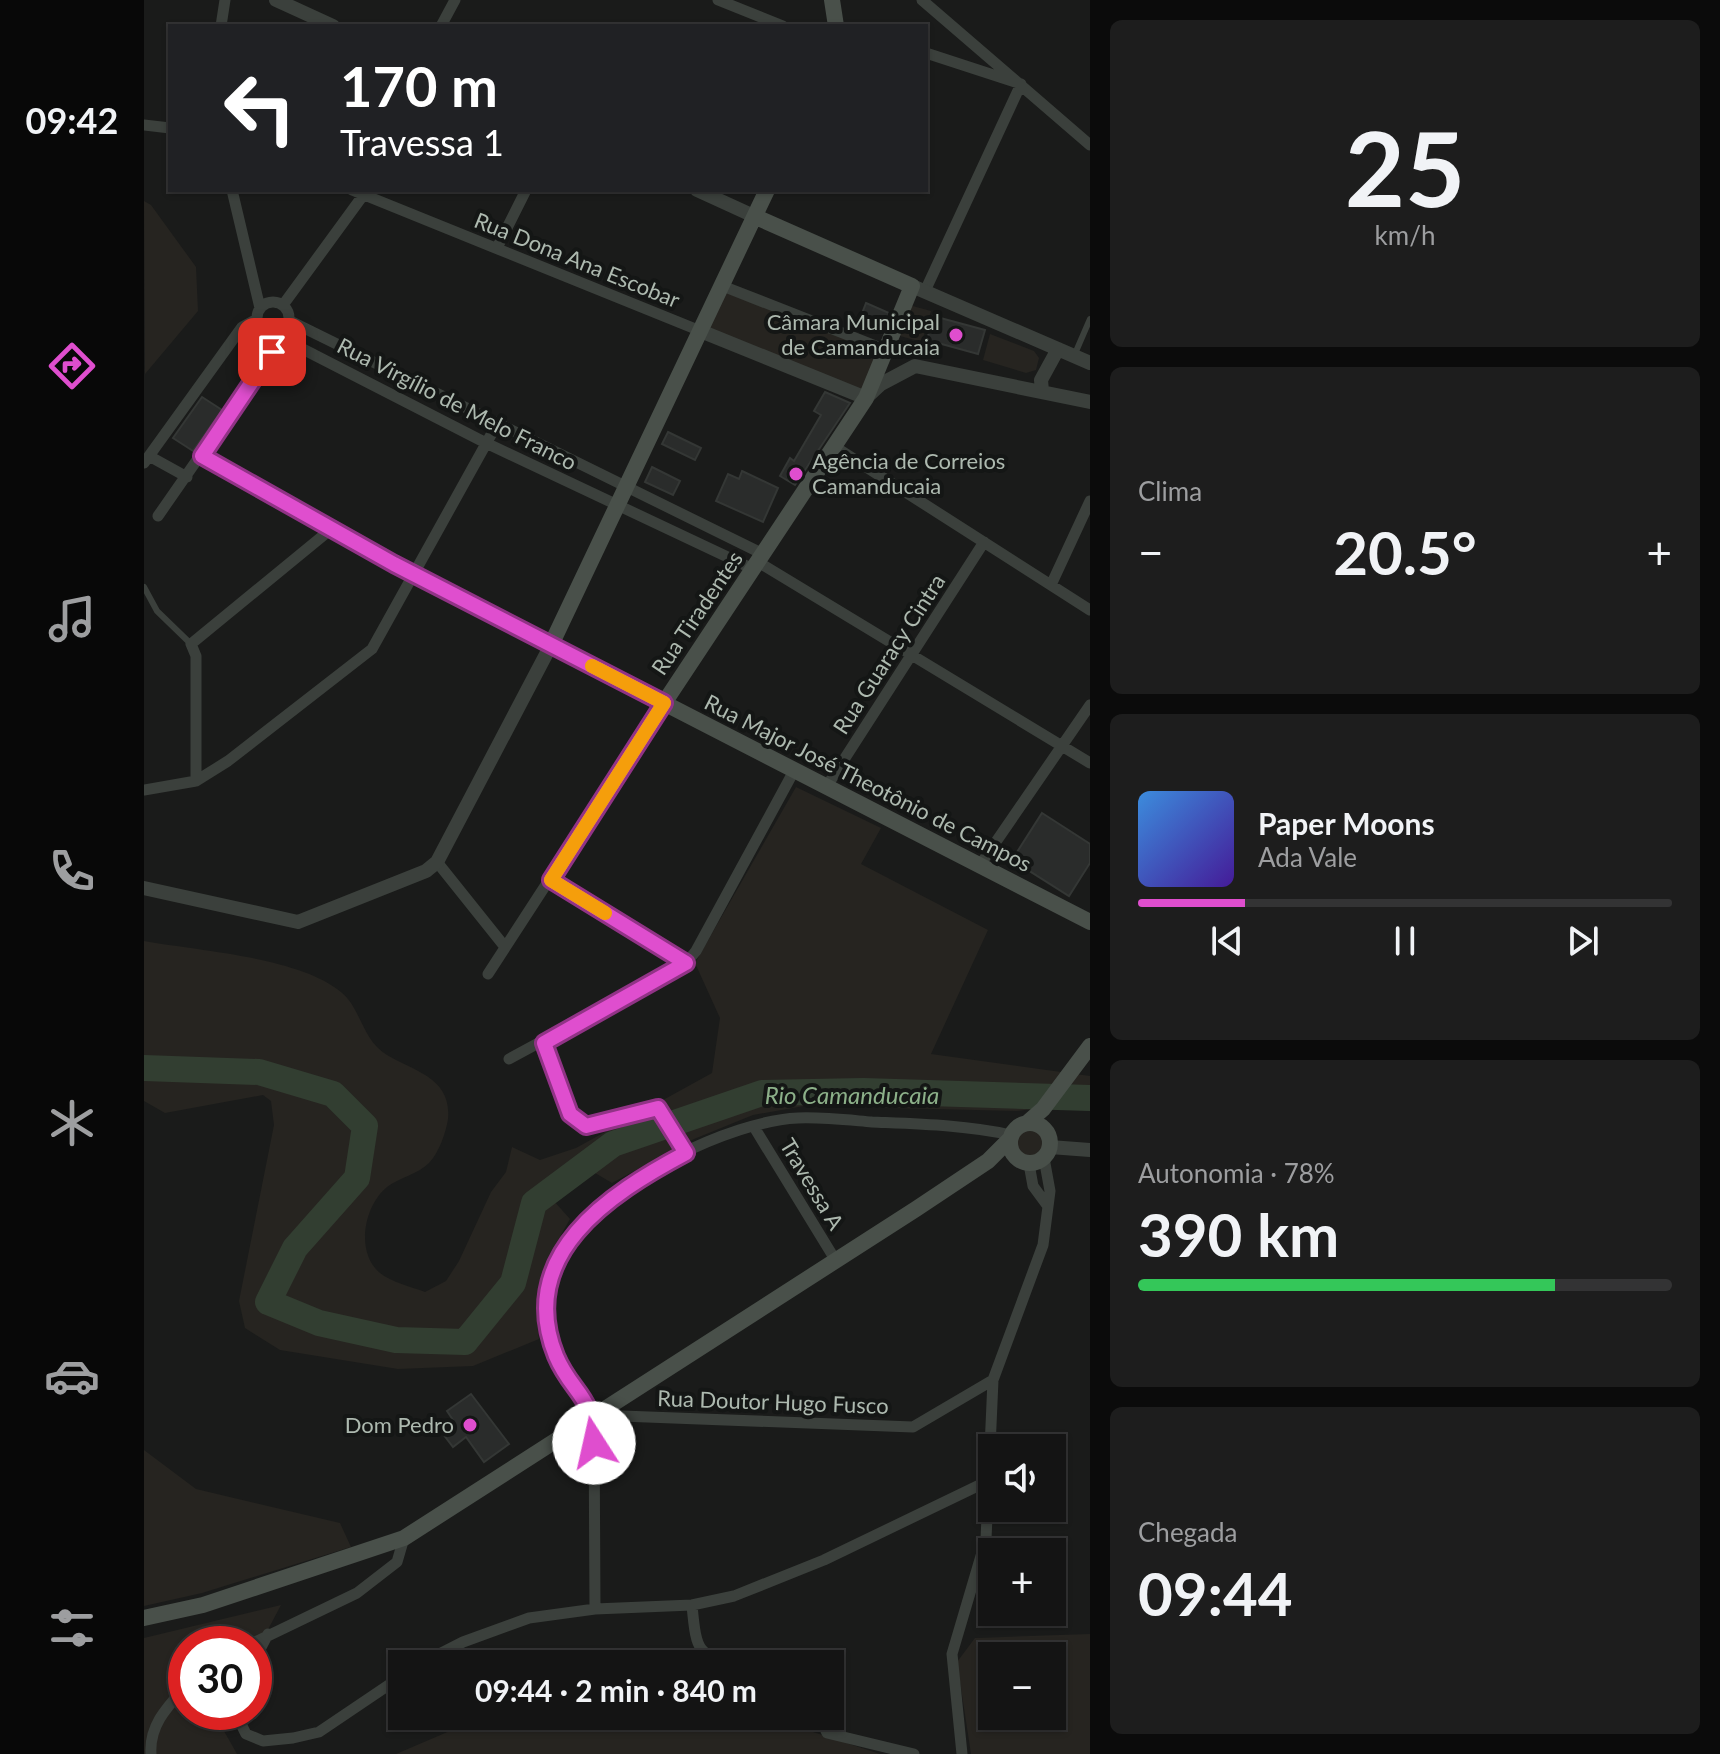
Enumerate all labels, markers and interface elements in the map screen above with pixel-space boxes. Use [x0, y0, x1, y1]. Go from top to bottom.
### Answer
text: 170 m [340, 52, 498, 119]
icon: left [208, 56, 312, 160]
text: 09:42 [26, 98, 118, 142]
text: 25 [1345, 104, 1465, 229]
text: Travessa 1 [340, 120, 504, 164]
street label: Rua Dona Ana Escobar [471, 206, 684, 313]
text: km/h [1375, 219, 1435, 251]
place label: Câmara Municipal de Camanducaia [767, 308, 940, 360]
pin [238, 318, 306, 386]
marker: Câmara Municipal de Camanducaia [947, 326, 965, 344]
icon: arrive [250, 330, 294, 374]
street label: Rua Virgílio de Melo Franco [333, 331, 581, 476]
icon: directions [44, 338, 100, 394]
place label: Agência de Correios Camanducaia [812, 447, 1005, 499]
marker: Agência de Correios Camanducaia [787, 465, 805, 483]
text: Clima [1138, 475, 1202, 507]
text: 20.5° [1333, 516, 1477, 588]
text: − [1138, 526, 1164, 578]
text: + [1646, 526, 1672, 578]
street label: Rua Tiradentes [645, 546, 748, 680]
street label: Rua Guaracy Cintra [827, 569, 950, 739]
icon: music [44, 591, 100, 647]
street label: Rua Major José Theotônio de Campos [700, 688, 1036, 877]
text: Paper Moons [1258, 805, 1435, 841]
text: Ada Vale [1258, 841, 1357, 873]
icon: phone [44, 843, 100, 899]
icon: previous [1205, 919, 1249, 963]
icon: pause [1383, 919, 1427, 963]
icon: next [1561, 919, 1605, 963]
water label: Rio Camanducaia [765, 1080, 939, 1109]
icon: climate [44, 1095, 100, 1151]
street label: Travessa A [775, 1133, 850, 1234]
text: Autonomia · 78% [1138, 1157, 1335, 1189]
text: 390 km [1138, 1198, 1339, 1270]
icon: car [44, 1348, 100, 1404]
street label: Rua Doutor Hugo Fusco [657, 1384, 889, 1419]
position arrow [552, 1401, 636, 1485]
place label: Dom Pedro [345, 1411, 454, 1438]
marker: Dom Pedro [461, 1416, 479, 1434]
map controls [978, 1434, 1066, 1730]
button: sound [978, 1434, 1066, 1522]
text: Chegada [1138, 1516, 1238, 1548]
button: + [978, 1538, 1066, 1626]
text: 09:44 [1138, 1557, 1293, 1629]
icon: filters [44, 1600, 100, 1656]
speed limit sign: 30 [168, 1626, 272, 1730]
button: − [978, 1642, 1066, 1730]
text: 09:44 · 2 min · 840 m [475, 1672, 757, 1708]

